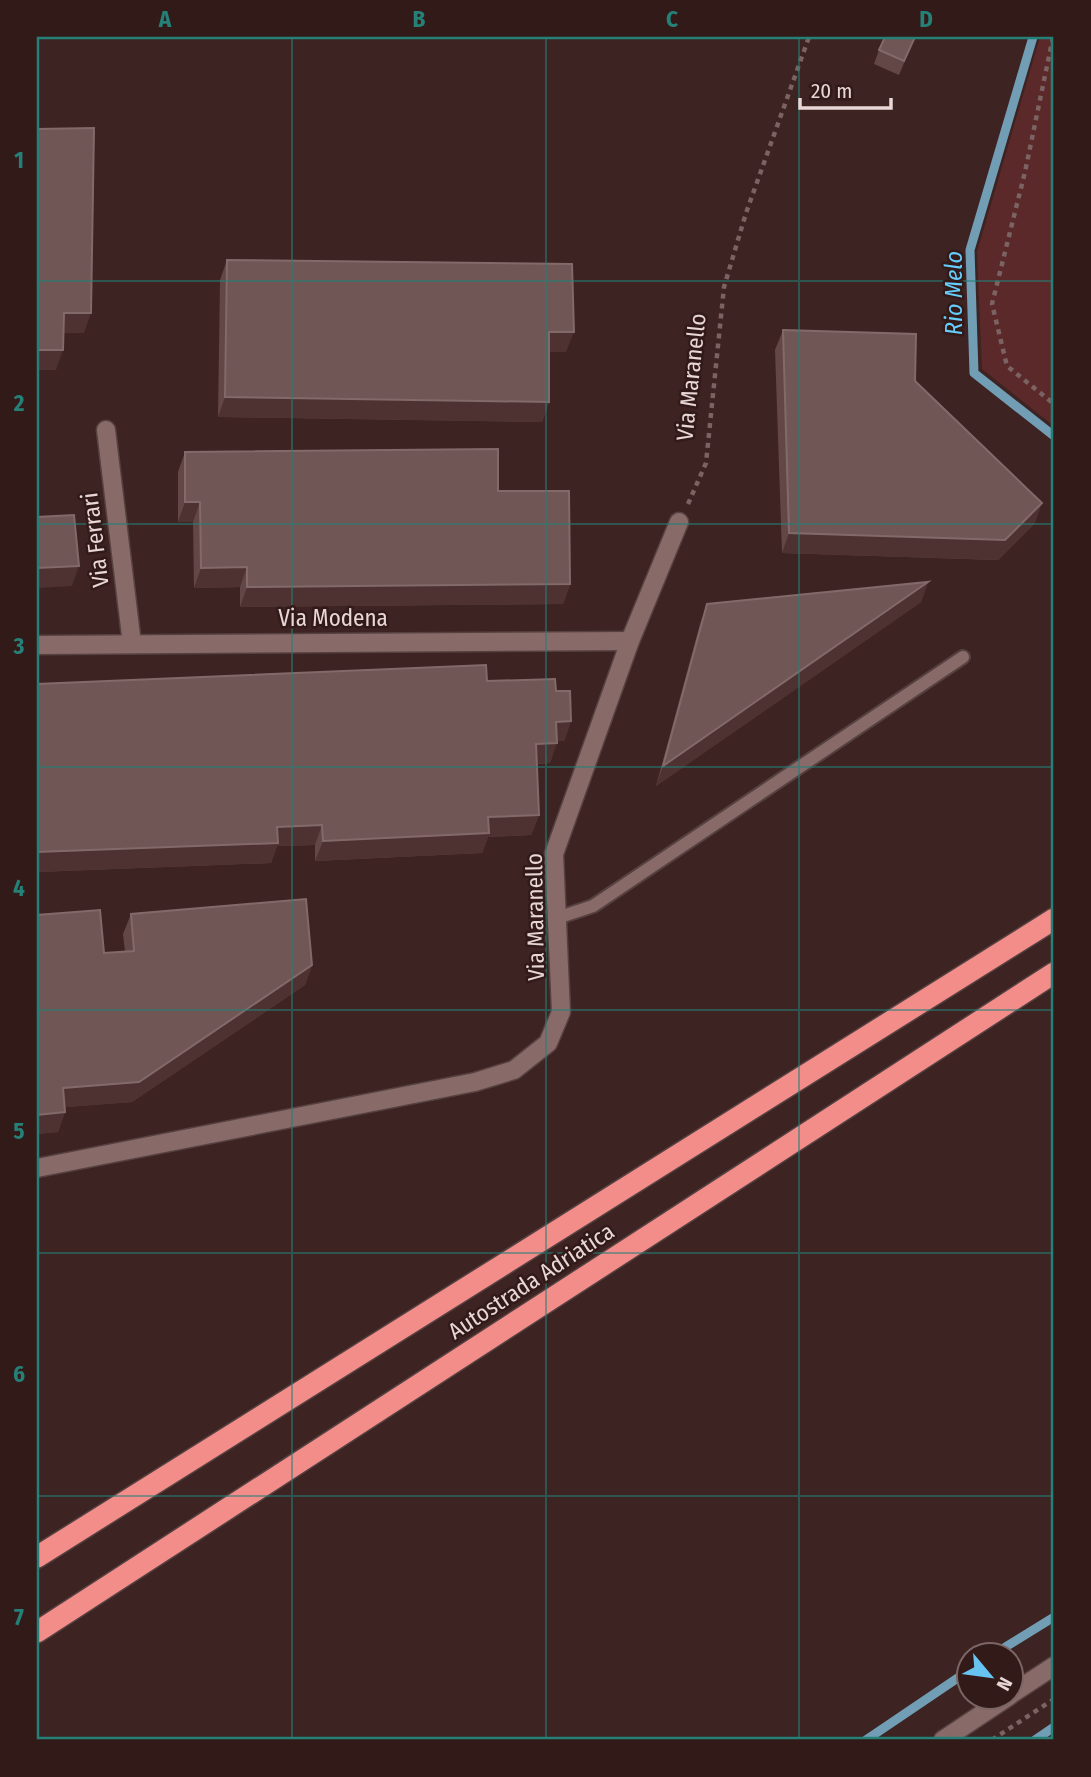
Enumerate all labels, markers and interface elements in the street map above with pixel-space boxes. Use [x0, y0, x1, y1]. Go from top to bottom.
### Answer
text: A [158, 5, 172, 33]
text: B [413, 5, 426, 33]
text: C [666, 5, 678, 33]
text: D [919, 5, 933, 33]
scale bar [800, 66, 892, 110]
text: 20 m [811, 78, 852, 104]
text: 1 [14, 146, 24, 174]
water label: Rio Melo [940, 251, 968, 335]
street label: Via Maranello [670, 312, 712, 442]
text: 2 [13, 389, 25, 417]
street label: Via Ferrari [75, 491, 115, 589]
street label: Via Modena [278, 604, 388, 632]
text: 3 [13, 632, 25, 660]
street label: Via Maranello [520, 853, 550, 981]
text: 4 [13, 874, 25, 902]
text: 5 [13, 1117, 25, 1145]
street label: Autostrada Adriatica [443, 1217, 619, 1345]
text: 6 [13, 1360, 25, 1388]
text: 7 [14, 1603, 24, 1631]
north arrow [954, 1640, 1024, 1710]
text: N [992, 1673, 1017, 1695]

